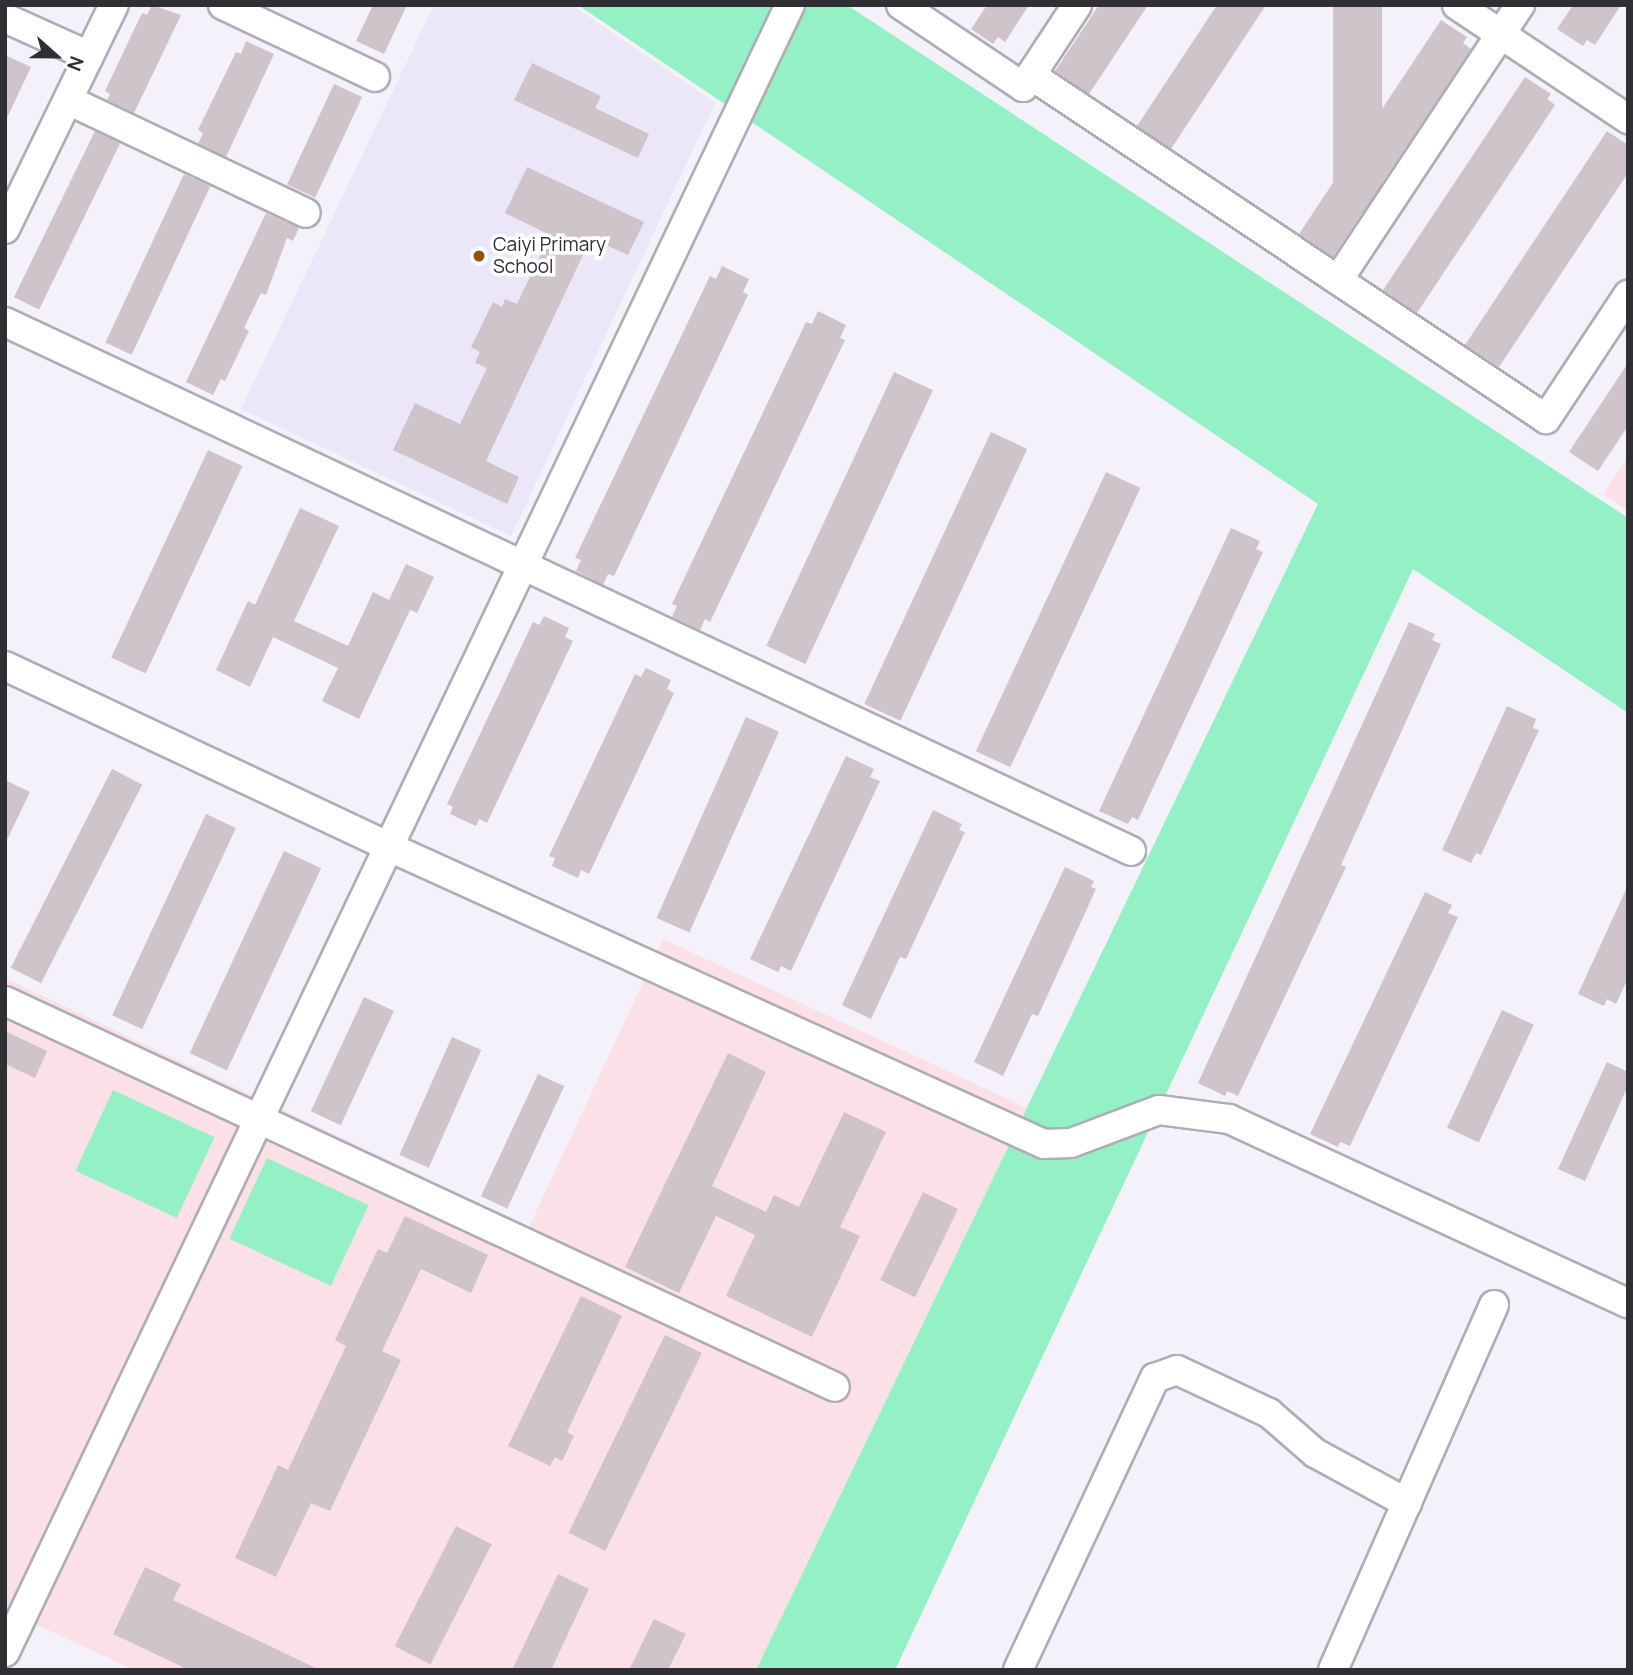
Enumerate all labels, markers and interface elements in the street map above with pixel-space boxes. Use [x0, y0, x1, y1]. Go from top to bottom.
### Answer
north arrow [21, 21, 91, 91]
text: N [61, 52, 90, 75]
place label: Caiyi Primary School [493, 234, 606, 278]
marker: Caiyi Primary School [471, 248, 487, 264]

